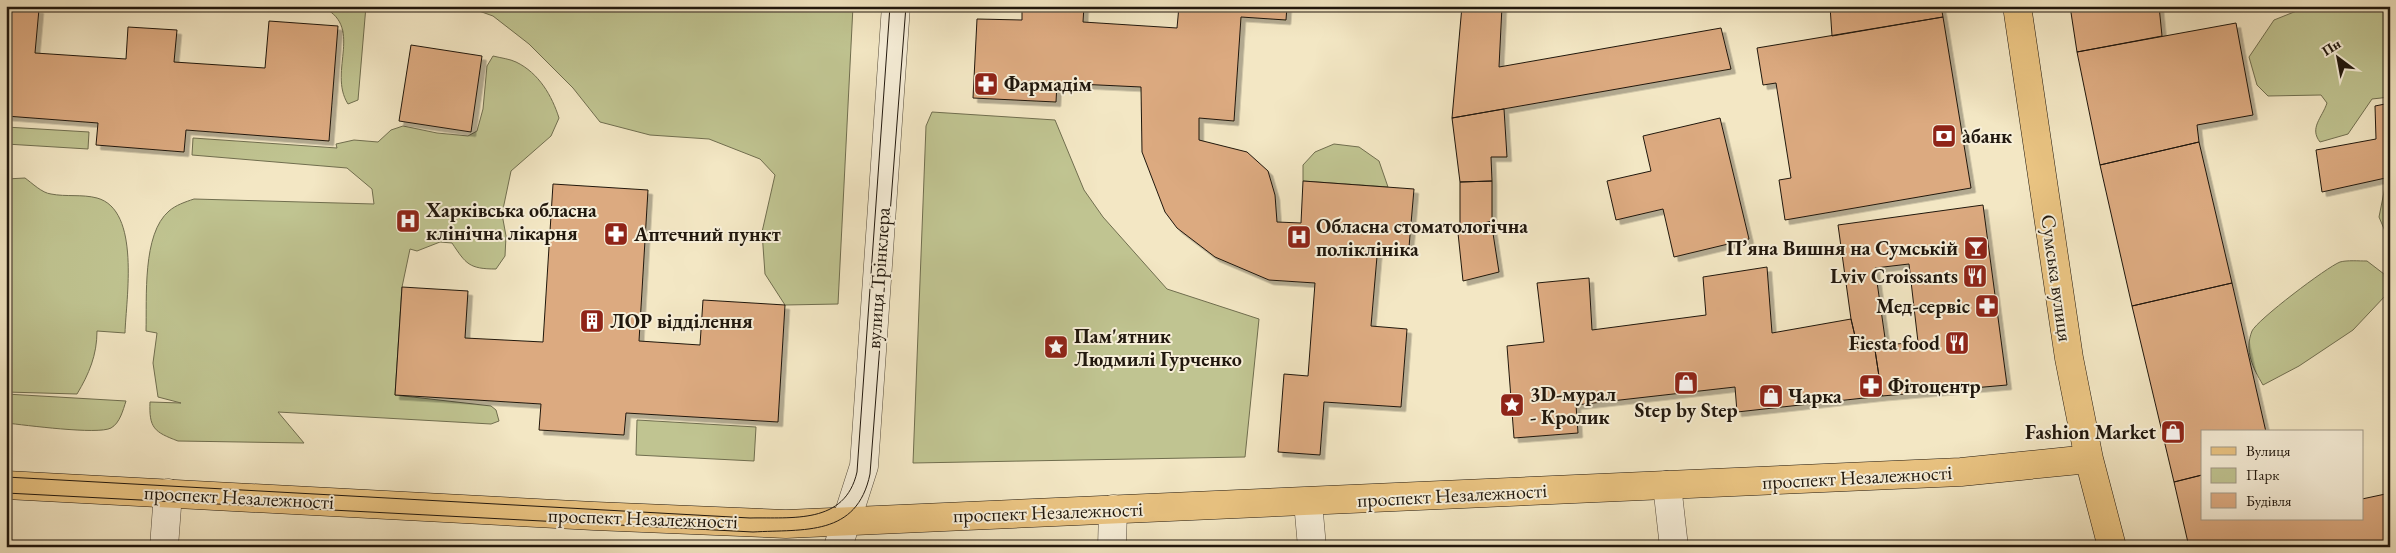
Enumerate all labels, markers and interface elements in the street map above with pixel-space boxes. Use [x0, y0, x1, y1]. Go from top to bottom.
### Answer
north arrow [2314, 32, 2364, 82]
text: Пн [2318, 34, 2344, 60]
pharmacy icon: Фармадім [973, 71, 999, 97]
place label: Фармадім [1004, 71, 1092, 97]
bank icon: а̀банк [1931, 123, 1957, 149]
place label: а̀банк [1962, 123, 2012, 149]
place label: Харківська обласна клінічна лікарня [425, 197, 597, 246]
street label: вулиця Трінклера [860, 206, 896, 350]
hospital icon: Харківська обласна клінічна лікарня [395, 208, 421, 234]
place label: Обласна стоматологічна поліклініка [1316, 213, 1528, 262]
street label: Сумська вулиця [2035, 213, 2079, 343]
pharmacy icon: Аптечний пункт [603, 221, 629, 247]
place label: Аптечний пункт [633, 221, 781, 247]
hospital icon: Обласна стоматологічна поліклініка [1286, 224, 1312, 250]
place label: П’яна Вишня на Сумській [1726, 235, 1958, 261]
bar icon: П’яна Вишня на Сумській [1963, 235, 1989, 261]
place label: Lviv Croissants [1830, 263, 1958, 289]
restaurant icon: Lviv Croissants [1962, 263, 1988, 289]
place label: Мед-сервіс [1876, 293, 1970, 319]
pharmacy icon: Мед-сервіс [1974, 293, 2000, 319]
building icon: ЛОР відділення [579, 308, 605, 334]
place label: ЛОР відділення [610, 308, 753, 334]
place label: Пам'ятник Людмилі Гурченко [1074, 323, 1242, 372]
place label: Fiesta food [1849, 330, 1940, 356]
restaurant icon: Fiesta food [1944, 330, 1970, 356]
place icon: Пам'ятник Людмилі Гурченко [1043, 334, 1069, 360]
shop icon: Step by Step [1673, 370, 1699, 396]
pharmacy icon: Фітоцентр [1858, 373, 1884, 399]
place label: Фітоцентр [1888, 373, 1981, 399]
place label: 3D-мурал - Кролик [1530, 381, 1616, 430]
shop icon: Чарка [1758, 383, 1784, 409]
place label: Чарка [1788, 383, 1842, 409]
place icon: 3D-мурал - Кролик [1499, 392, 1525, 418]
place label: Step by Step [1634, 397, 1738, 423]
place label: Fashion Market [2025, 419, 2156, 445]
shop icon: Fashion Market [2160, 419, 2186, 445]
legend [2201, 430, 2364, 520]
text: Вулиця [2246, 441, 2291, 460]
street label: проспект Незалежності [1761, 459, 1953, 495]
text: Парк [2246, 465, 2279, 484]
street label: проспект Незалежності [1356, 477, 1548, 513]
street label: проспект Незалежності [143, 479, 335, 515]
text: Будівля [2246, 491, 2292, 510]
street label: проспект Незалежності [953, 496, 1144, 528]
street label: проспект Незалежності [548, 502, 739, 534]

